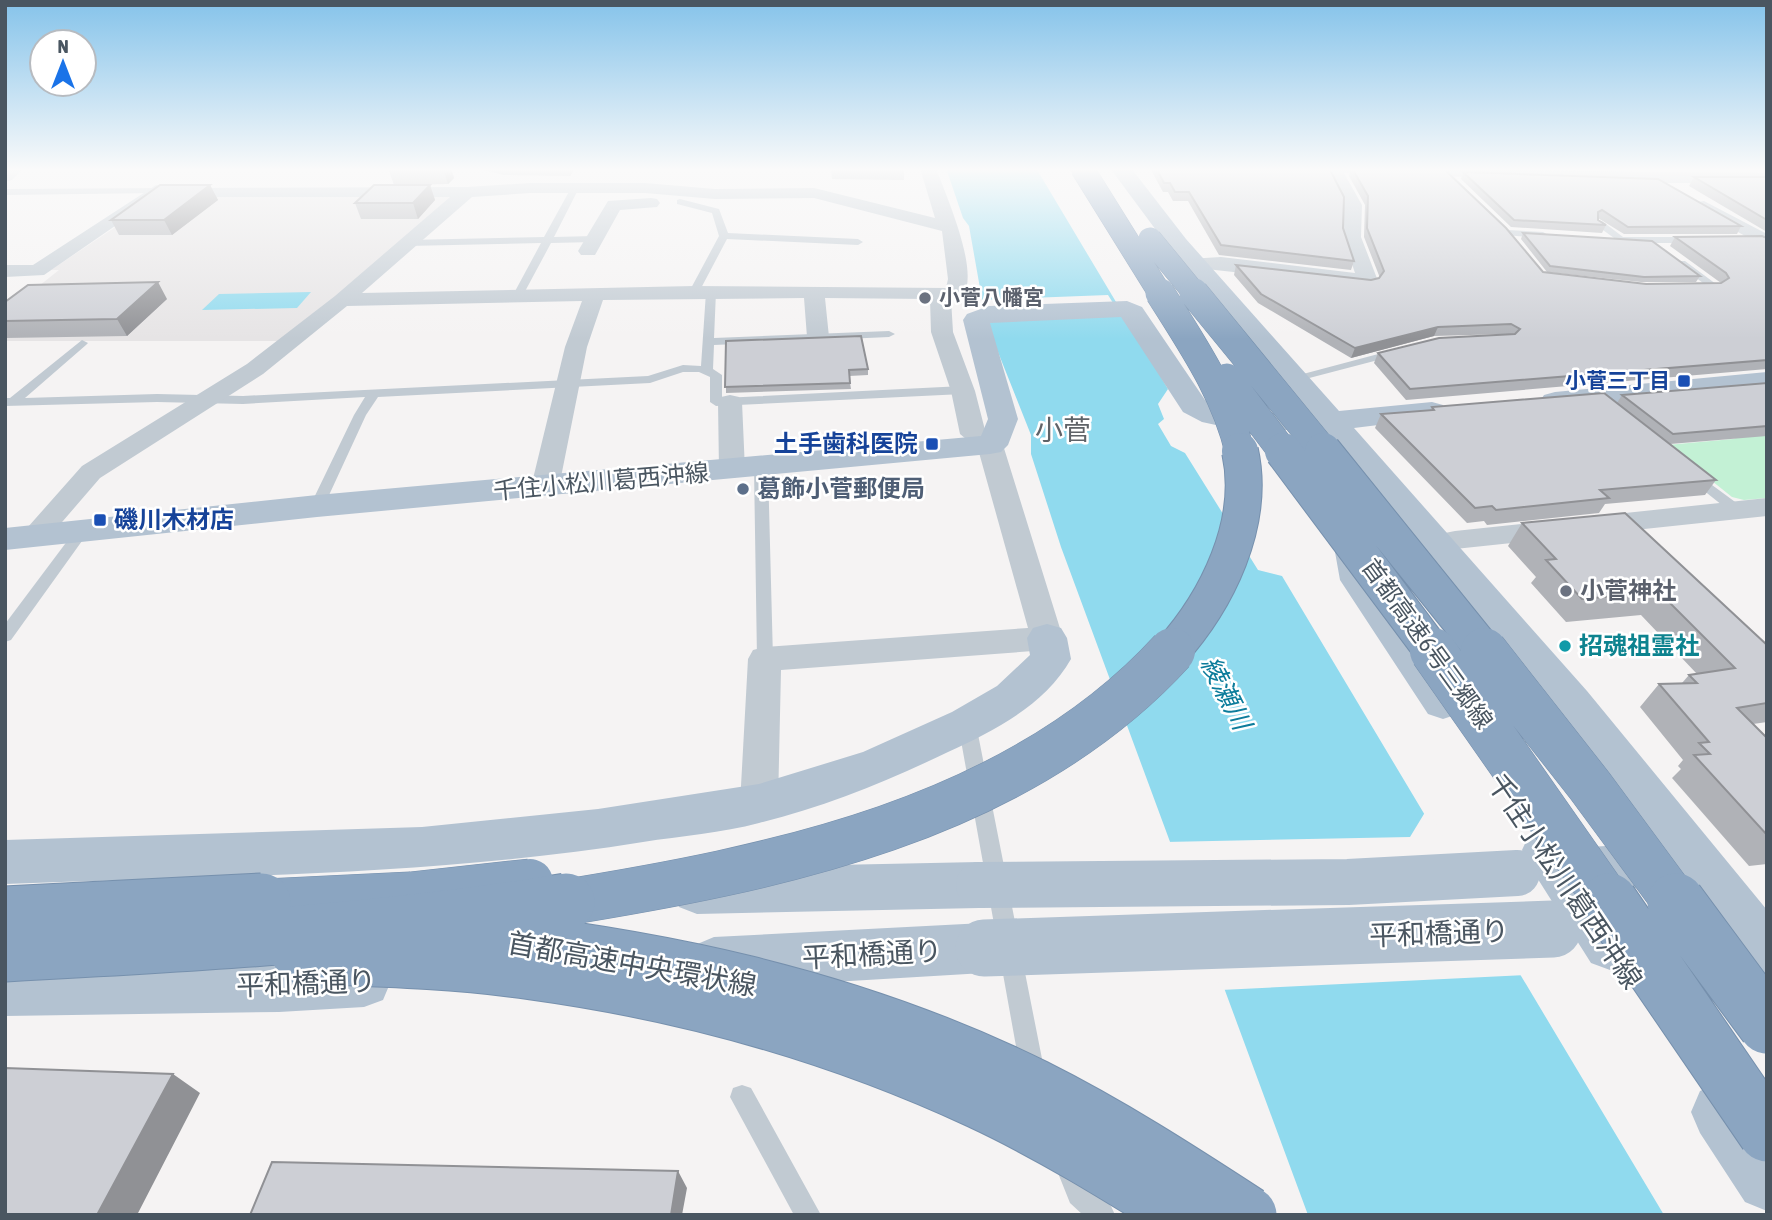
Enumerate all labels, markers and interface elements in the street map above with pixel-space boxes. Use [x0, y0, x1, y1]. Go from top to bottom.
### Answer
north arrow [28, 28, 98, 98]
text: N [57, 35, 69, 57]
place label: 小菅八幡宮 [939, 285, 1044, 309]
marker: 小菅八幡宮 [917, 290, 933, 306]
place label: 小菅三丁目 [1565, 368, 1670, 392]
marker: 小菅三丁目 [1676, 373, 1692, 389]
district label: 小菅 [1035, 414, 1091, 446]
place label: 土手歯科医院 [774, 430, 918, 457]
marker: 土手歯科医院 [924, 436, 940, 452]
street label: 千住小松川葛西沖線 [492, 459, 710, 504]
place label: 葛飾小菅郵便局 [757, 475, 925, 502]
marker: 葛飾小菅郵便局 [735, 481, 751, 497]
place label: 磯川木材店 [114, 506, 234, 533]
marker: 磯川木材店 [92, 512, 108, 528]
street label: 首都高速6号三郷線 [1357, 554, 1498, 734]
place label: 小菅神社 [1580, 577, 1676, 604]
marker: 小菅神社 [1558, 583, 1574, 599]
place label: 招魂祖霊社 [1579, 632, 1699, 659]
marker: 招魂祖霊社 [1557, 638, 1573, 654]
water label: 綾瀬川 [1195, 651, 1258, 737]
street label: 千住小松川葛西沖線 [1481, 768, 1649, 994]
street label: 平和橋通り [1368, 915, 1510, 951]
street label: 首都高速中央環状線 [505, 926, 759, 1002]
street label: 平和橋通り [801, 934, 943, 974]
street label: 平和橋通り [235, 965, 377, 1001]

